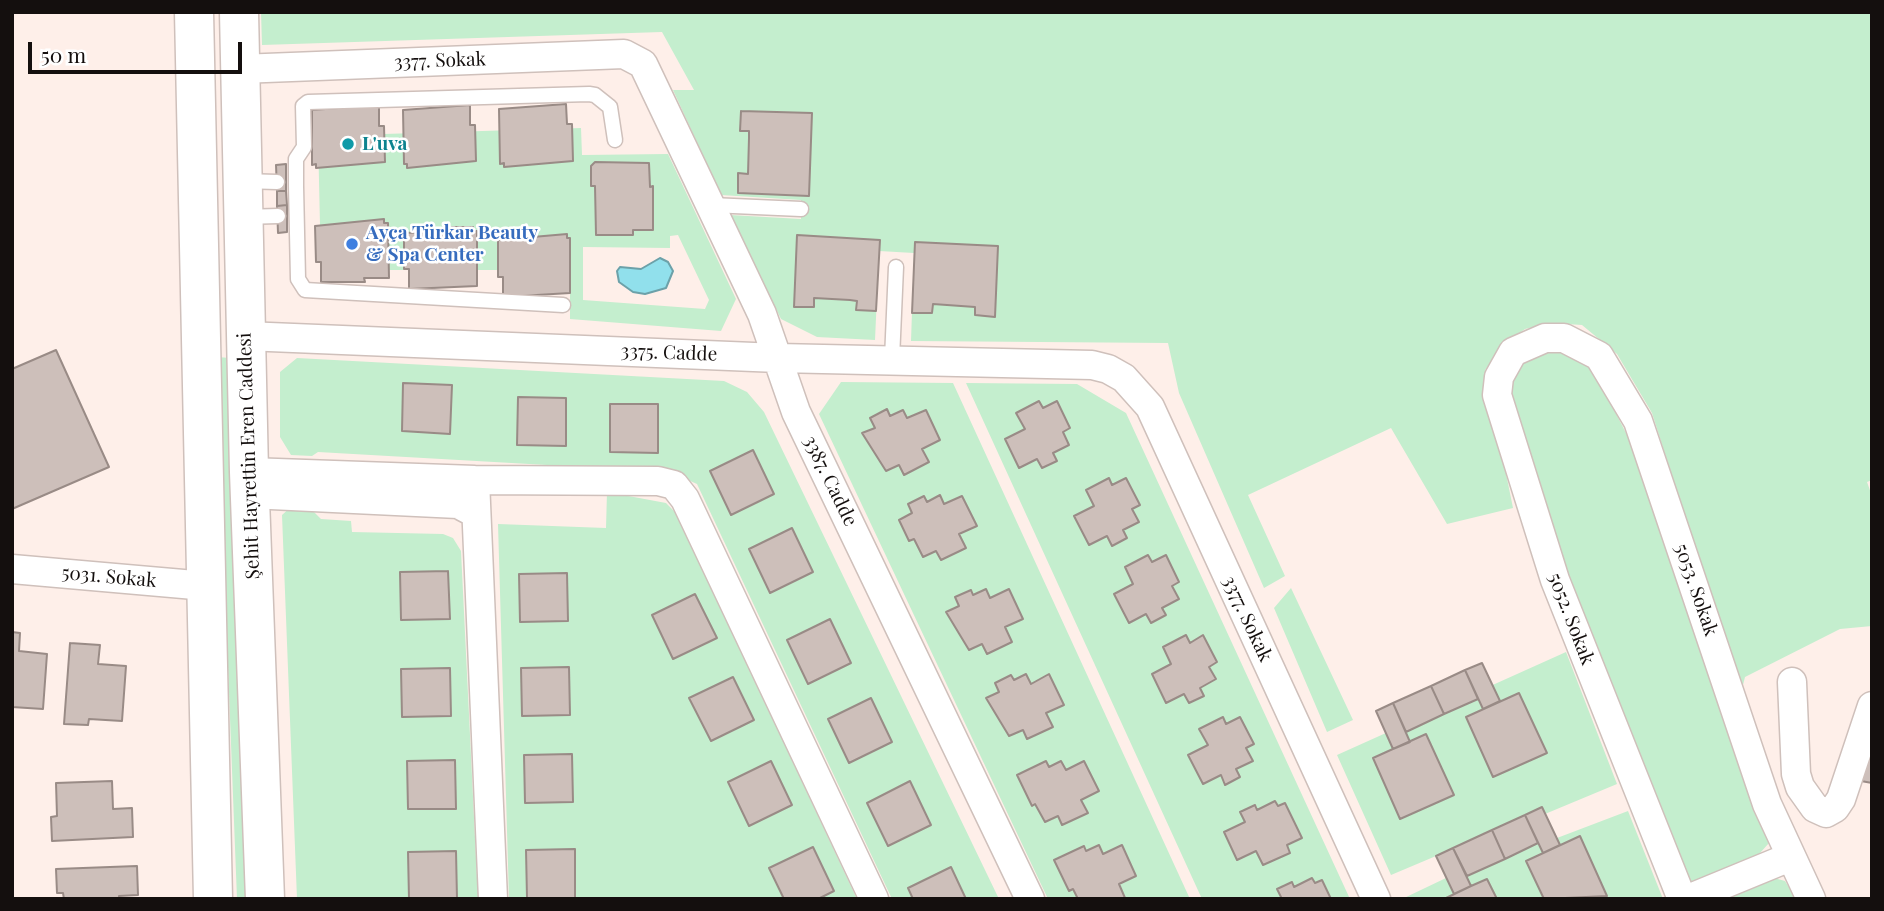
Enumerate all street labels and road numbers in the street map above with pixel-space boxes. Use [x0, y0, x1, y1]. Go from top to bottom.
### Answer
street label: 3377. Sokak [394, 48, 486, 74]
street label: Şehit Hayrettin Eren Caddesi [233, 332, 265, 580]
street label: 3375. Cadde [620, 340, 718, 366]
street label: 3387. Cadde [798, 432, 862, 530]
street label: 5053. Sokak [1670, 541, 1722, 639]
street label: 5031. Sokak [61, 562, 157, 592]
street label: 5052. Sokak [1543, 570, 1599, 668]
street label: 3377. Sokak [1217, 572, 1277, 666]

